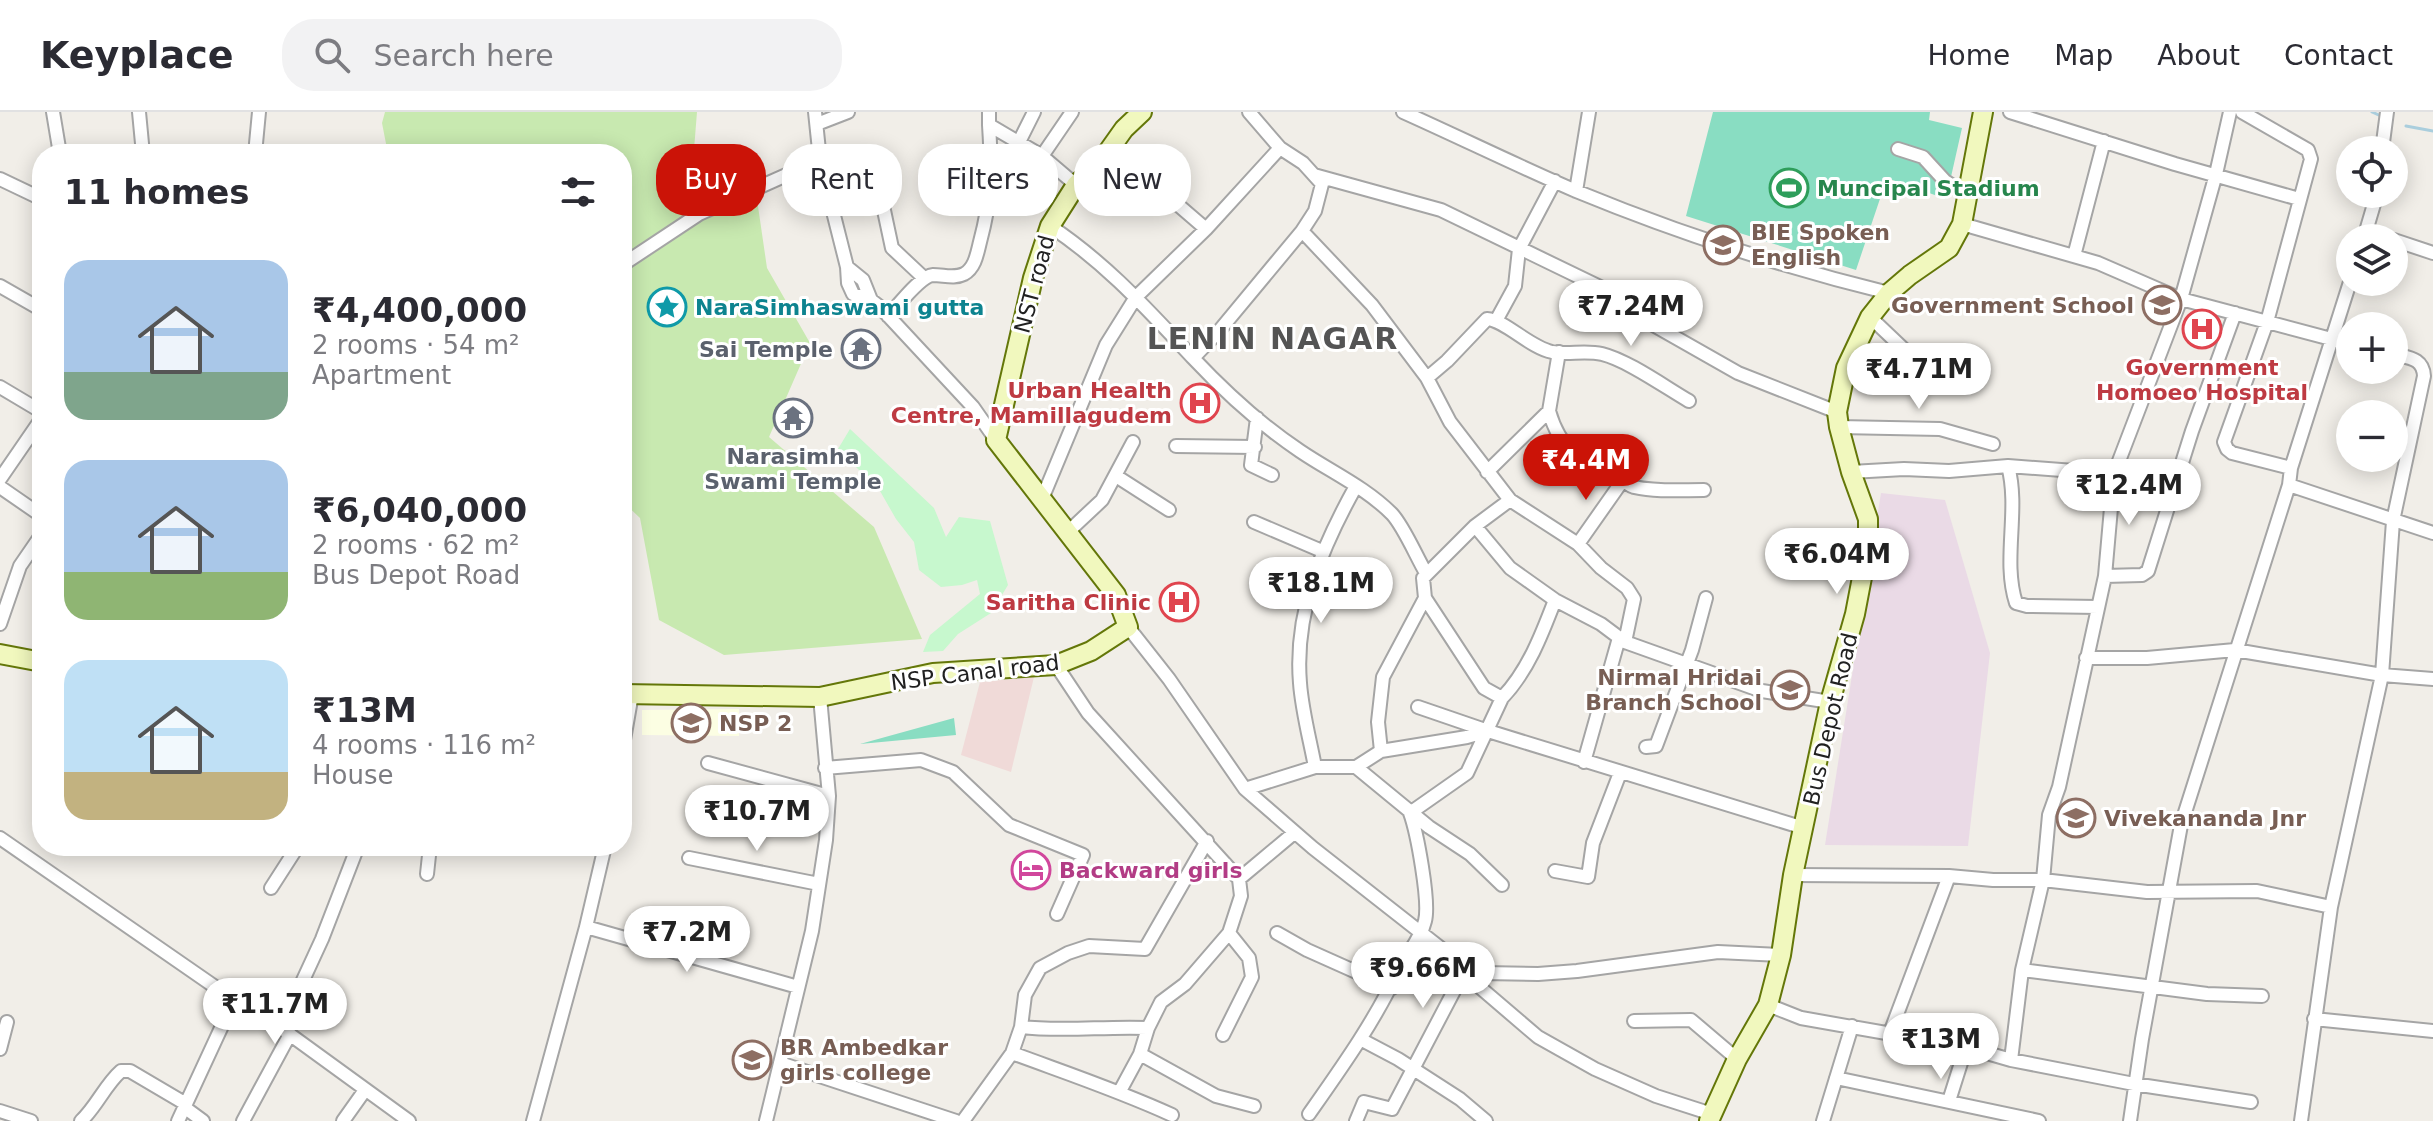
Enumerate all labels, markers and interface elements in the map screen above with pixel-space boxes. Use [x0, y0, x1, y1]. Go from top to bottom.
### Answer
search box [282, 19, 842, 91]
text: Keyplace [40, 33, 234, 77]
icon: search [310, 33, 354, 77]
text: Search here [374, 38, 554, 73]
text: Home [1927, 39, 2010, 72]
text: Map [2054, 39, 2113, 72]
text: About [2157, 39, 2240, 72]
text: Contact [2284, 39, 2393, 72]
map controls [2336, 136, 2408, 472]
button: locate [2336, 136, 2408, 208]
chip: Buy [656, 144, 766, 216]
chip: Rent [782, 144, 902, 216]
chip: Filters [918, 144, 1058, 216]
chip: New [1074, 144, 1191, 216]
sports icon: Muncipal Stadium [1768, 167, 1810, 209]
icon: filters [556, 170, 600, 214]
text: 11 homes [64, 172, 249, 212]
place label: Muncipal Stadium [1817, 176, 2040, 201]
place label: BIE Spoken English [1751, 220, 1890, 270]
school or university icon: BIE Spoken English [1702, 224, 1744, 266]
button: layers [2336, 224, 2408, 296]
street label: NST road [1009, 232, 1060, 336]
pin: ₹7.24M [1566, 280, 1696, 348]
school or university icon: Government School [2141, 284, 2183, 326]
place icon: NaraSimhaswami gutta [646, 286, 688, 328]
text: ₹4,400,000 [312, 290, 527, 330]
text: ₹7.24M [1577, 291, 1685, 321]
icon: home [128, 292, 224, 388]
place label: Government School [1891, 293, 2134, 318]
place label: NaraSimhaswami gutta [695, 295, 984, 320]
hospital icon: Government Homoeo Hospital [2181, 308, 2223, 350]
button: + [2336, 312, 2408, 384]
district label: LENIN NAGAR [1147, 321, 1399, 356]
temple icon: Sai Temple [840, 328, 882, 370]
text: 2 rooms · 54 m² [312, 330, 520, 360]
place label: Sai Temple [699, 337, 833, 362]
pin: ₹4.71M [1854, 343, 1984, 411]
text: ₹4.71M [1865, 354, 1973, 384]
place label: Government Homoeo Hospital [2096, 355, 2308, 405]
text: Apartment [312, 360, 451, 390]
place label: Urban Health Centre, Mamillagudem [891, 378, 1172, 428]
hospital icon: Urban Health Centre, Mamillagudem [1179, 382, 1221, 424]
temple icon: Narasimha Swami Temple [772, 397, 814, 439]
button: − [2336, 400, 2408, 472]
pin: ₹4.4M [1530, 434, 1642, 502]
place label: Narasimha Swami Temple [704, 444, 882, 494]
text: ₹4.4M [1541, 445, 1631, 475]
pin: ₹12.4M [2064, 459, 2194, 527]
text: ₹12.4M [2075, 470, 2183, 500]
text: ₹6,040,000 [312, 490, 527, 530]
icon: home [128, 492, 224, 588]
pin: ₹6.04M [1772, 528, 1902, 596]
text: 2 rooms · 62 m² [312, 530, 520, 560]
text: ₹6.04M [1783, 539, 1891, 569]
pin: ₹18.1M [1256, 557, 1386, 625]
text: Bus Depot Road [312, 560, 520, 590]
text: ₹18.1M [1267, 568, 1375, 598]
hospital icon: Saritha Clinic [1158, 581, 1200, 623]
place label: Saritha Clinic [986, 590, 1151, 615]
street label: Bus Depot Road [1798, 630, 1862, 808]
street label: NSP Canal road [889, 650, 1061, 695]
place label: Nirmal Hridai Branch School [1585, 665, 1762, 715]
school or university icon: Nirmal Hridai Branch School [1769, 669, 1811, 711]
text: ₹13M [312, 690, 417, 730]
icon: home [128, 692, 224, 788]
school or university icon: NSP 2 [670, 702, 712, 744]
place label: NSP 2 [719, 711, 792, 736]
text: 4 rooms · 116 m² [312, 730, 536, 760]
text: House [312, 760, 393, 790]
pin: ₹10.7M [692, 785, 822, 853]
text: ₹10.7M [703, 796, 811, 826]
school or university icon: Vivekananda Jnr [2055, 797, 2097, 839]
place label: Vivekananda Jnr [2104, 806, 2306, 831]
hotel icon: Backward girls [1010, 849, 1052, 891]
place label: Backward girls [1059, 858, 1243, 883]
pin: ₹7.2M [631, 906, 743, 974]
text: ₹7.2M [642, 917, 732, 947]
pin: ₹9.66M [1358, 942, 1488, 1010]
text: ₹9.66M [1369, 953, 1477, 983]
pin: ₹11.7M [210, 978, 340, 1046]
text: ₹11.7M [221, 989, 329, 1019]
pin: ₹13M [1894, 1013, 1988, 1081]
text: ₹13M [1901, 1024, 1981, 1054]
place label: BR Ambedkar girls college [780, 1035, 948, 1085]
school or university icon: BR Ambedkar girls college [731, 1039, 773, 1081]

